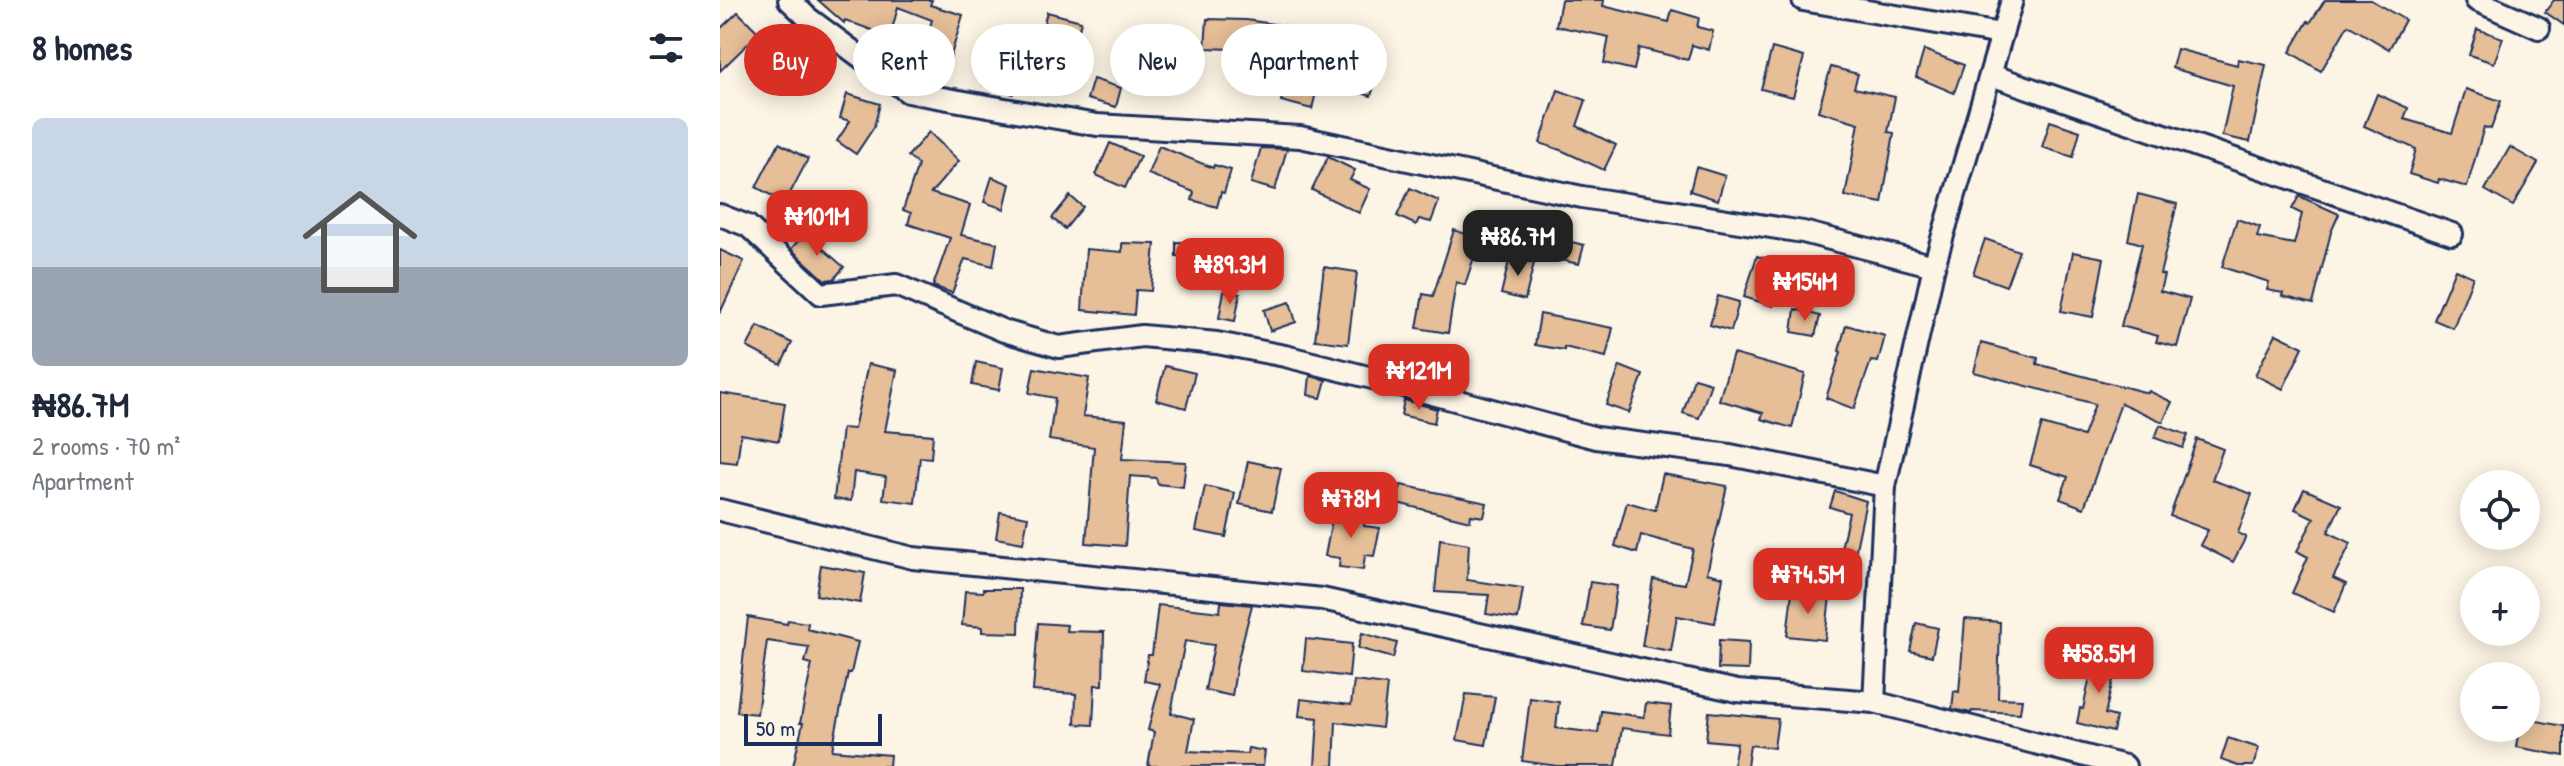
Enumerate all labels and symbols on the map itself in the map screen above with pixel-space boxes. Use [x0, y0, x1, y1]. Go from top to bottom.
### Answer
pin: ₦101M [761, 190, 873, 258]
pin: ₦86.7M [1453, 210, 1583, 278]
pin: ₦89.3M [1165, 238, 1295, 306]
pin: ₦154M [1749, 255, 1861, 323]
pin: ₦121M [1363, 344, 1475, 412]
pin: ₦78M [1304, 472, 1398, 540]
pin: ₦74.5M [1743, 548, 1873, 616]
pin: ₦58.5M [2034, 627, 2164, 695]
scale bar [744, 710, 882, 746]

